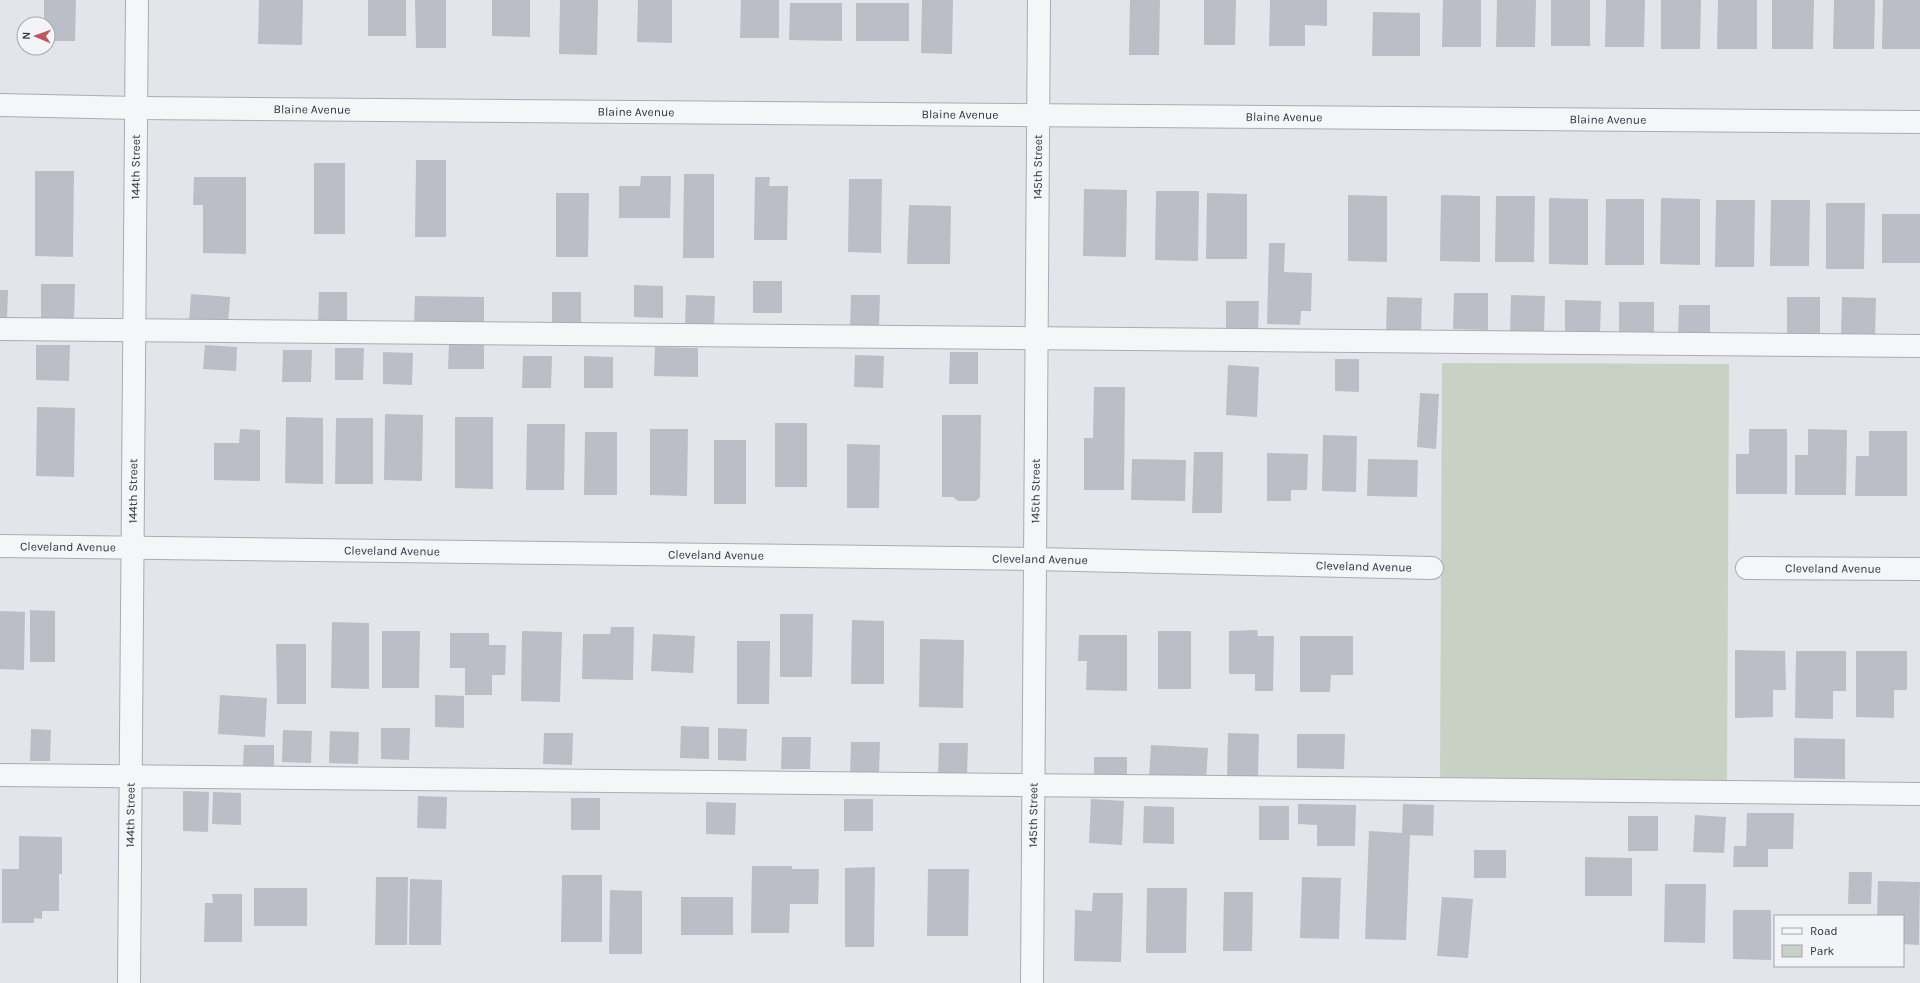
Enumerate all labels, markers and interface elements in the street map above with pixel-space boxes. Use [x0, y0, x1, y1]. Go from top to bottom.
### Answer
north arrow [16, 16, 56, 56]
text: N [20, 31, 33, 40]
street label: Blaine Avenue [273, 102, 350, 117]
street label: Blaine Avenue [597, 105, 674, 119]
street label: Blaine Avenue [921, 107, 998, 122]
street label: Blaine Avenue [1245, 110, 1322, 124]
street label: Blaine Avenue [1569, 112, 1646, 127]
street label: 144th Street [128, 134, 143, 200]
street label: 145th Street [1031, 134, 1045, 200]
street label: 144th Street [126, 458, 140, 524]
street label: 145th Street [1028, 458, 1043, 524]
street label: Cleveland Avenue [20, 539, 116, 554]
street label: Cleveland Avenue [344, 543, 440, 559]
street label: Cleveland Avenue [668, 547, 764, 563]
street label: Cleveland Avenue [992, 551, 1088, 567]
street label: Cleveland Avenue [1316, 558, 1412, 575]
street label: Cleveland Avenue [1785, 561, 1881, 576]
street label: 144th Street [123, 782, 138, 848]
street label: 145th Street [1026, 782, 1040, 848]
legend [1774, 915, 1904, 967]
text: Road [1810, 924, 1838, 938]
text: Park [1810, 944, 1835, 958]

